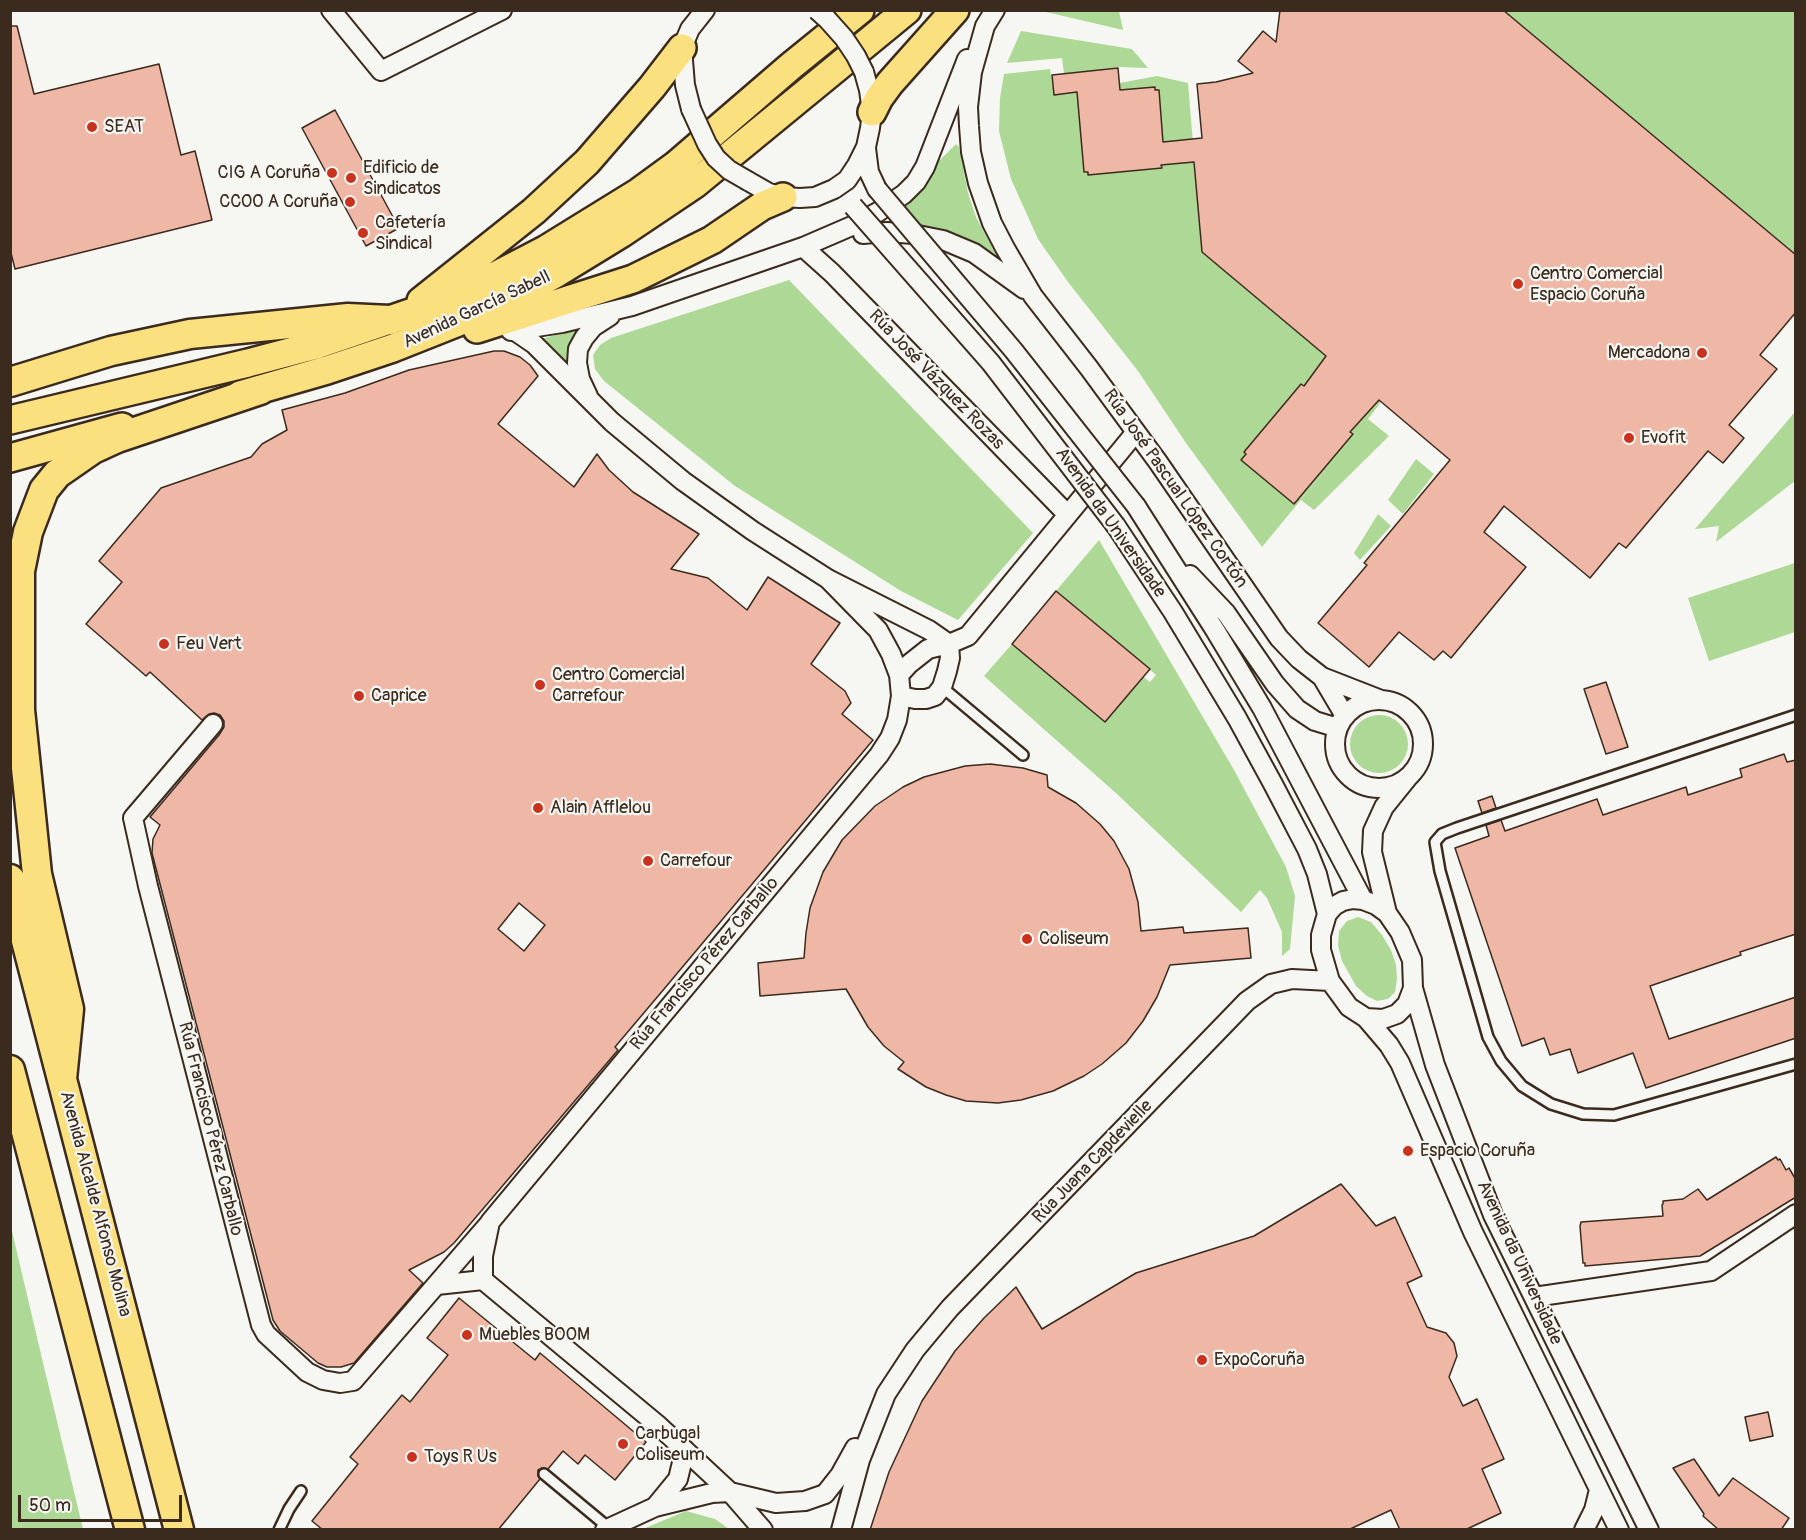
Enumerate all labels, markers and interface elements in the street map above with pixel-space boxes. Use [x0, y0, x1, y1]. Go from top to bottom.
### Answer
place label: SEAT [104, 116, 144, 138]
marker: SEAT [85, 120, 99, 134]
place label: Edificio de Sindicatos [363, 157, 441, 200]
place label: CIG A Coruña [217, 162, 320, 184]
marker: CIG A Coruña [325, 166, 339, 180]
marker: Edificio de Sindicatos [344, 171, 358, 185]
place label: CCOO A Coruña [219, 191, 338, 213]
marker: CCOO A Coruña [343, 195, 357, 209]
place label: Cafetería Sindical [375, 212, 446, 254]
marker: Cafetería Sindical [356, 226, 370, 240]
place label: Centro Comercial Espacio Coruña [1530, 263, 1663, 306]
street label: Avenida García Sabell [400, 266, 554, 354]
marker: Centro Comercial Espacio Coruña [1511, 277, 1525, 291]
street label: Rúa José Vázquez Rozas [864, 306, 1008, 454]
place label: Mercadona [1608, 342, 1690, 364]
marker: Mercadona [1695, 346, 1709, 360]
street label: Rúa José Pascual López Cortón [1098, 386, 1252, 592]
place label: Evofit [1641, 427, 1686, 449]
marker: Evofit [1622, 431, 1636, 445]
street label: Avenida da Universidade [1050, 444, 1170, 602]
place label: Feu Vert [176, 633, 241, 655]
marker: Feu Vert [157, 637, 171, 651]
place label: Centro Comercial Carrefour [552, 664, 685, 706]
marker: Centro Comercial Carrefour [533, 678, 547, 692]
place label: Caprice [371, 685, 427, 707]
marker: Caprice [352, 689, 366, 703]
place label: Alain Afflelou [550, 797, 651, 819]
marker: Alain Afflelou [531, 801, 545, 815]
place label: Carrefour [660, 850, 732, 872]
marker: Carrefour [641, 854, 655, 868]
street label: Rúa Francisco Pérez Carballo [626, 873, 784, 1055]
place label: Coliseum [1039, 928, 1109, 950]
marker: Coliseum [1020, 932, 1034, 946]
street label: Rúa Francisco Pérez Carballo [173, 1020, 247, 1238]
street label: Avenida Alcalde Alfonso Molina [54, 1089, 136, 1319]
street label: Rúa Juana Capdevielle [1028, 1096, 1158, 1228]
place label: Espacio Coruña [1420, 1140, 1535, 1162]
marker: Espacio Coruña [1401, 1144, 1415, 1158]
street label: Avenida da Universidade [1472, 1178, 1566, 1348]
place label: Muebles BOOM [479, 1324, 590, 1346]
marker: Muebles BOOM [460, 1328, 474, 1342]
place label: ExpoCoruña [1214, 1349, 1305, 1371]
marker: ExpoCoruña [1195, 1353, 1209, 1367]
place label: Carbugal Coliseum [635, 1423, 705, 1466]
marker: Carbugal Coliseum [616, 1437, 630, 1451]
place label: Toys R Us [424, 1446, 497, 1468]
marker: Toys R Us [405, 1450, 419, 1464]
scale bar [21, 1483, 184, 1521]
text: 50 m [29, 1494, 71, 1517]

